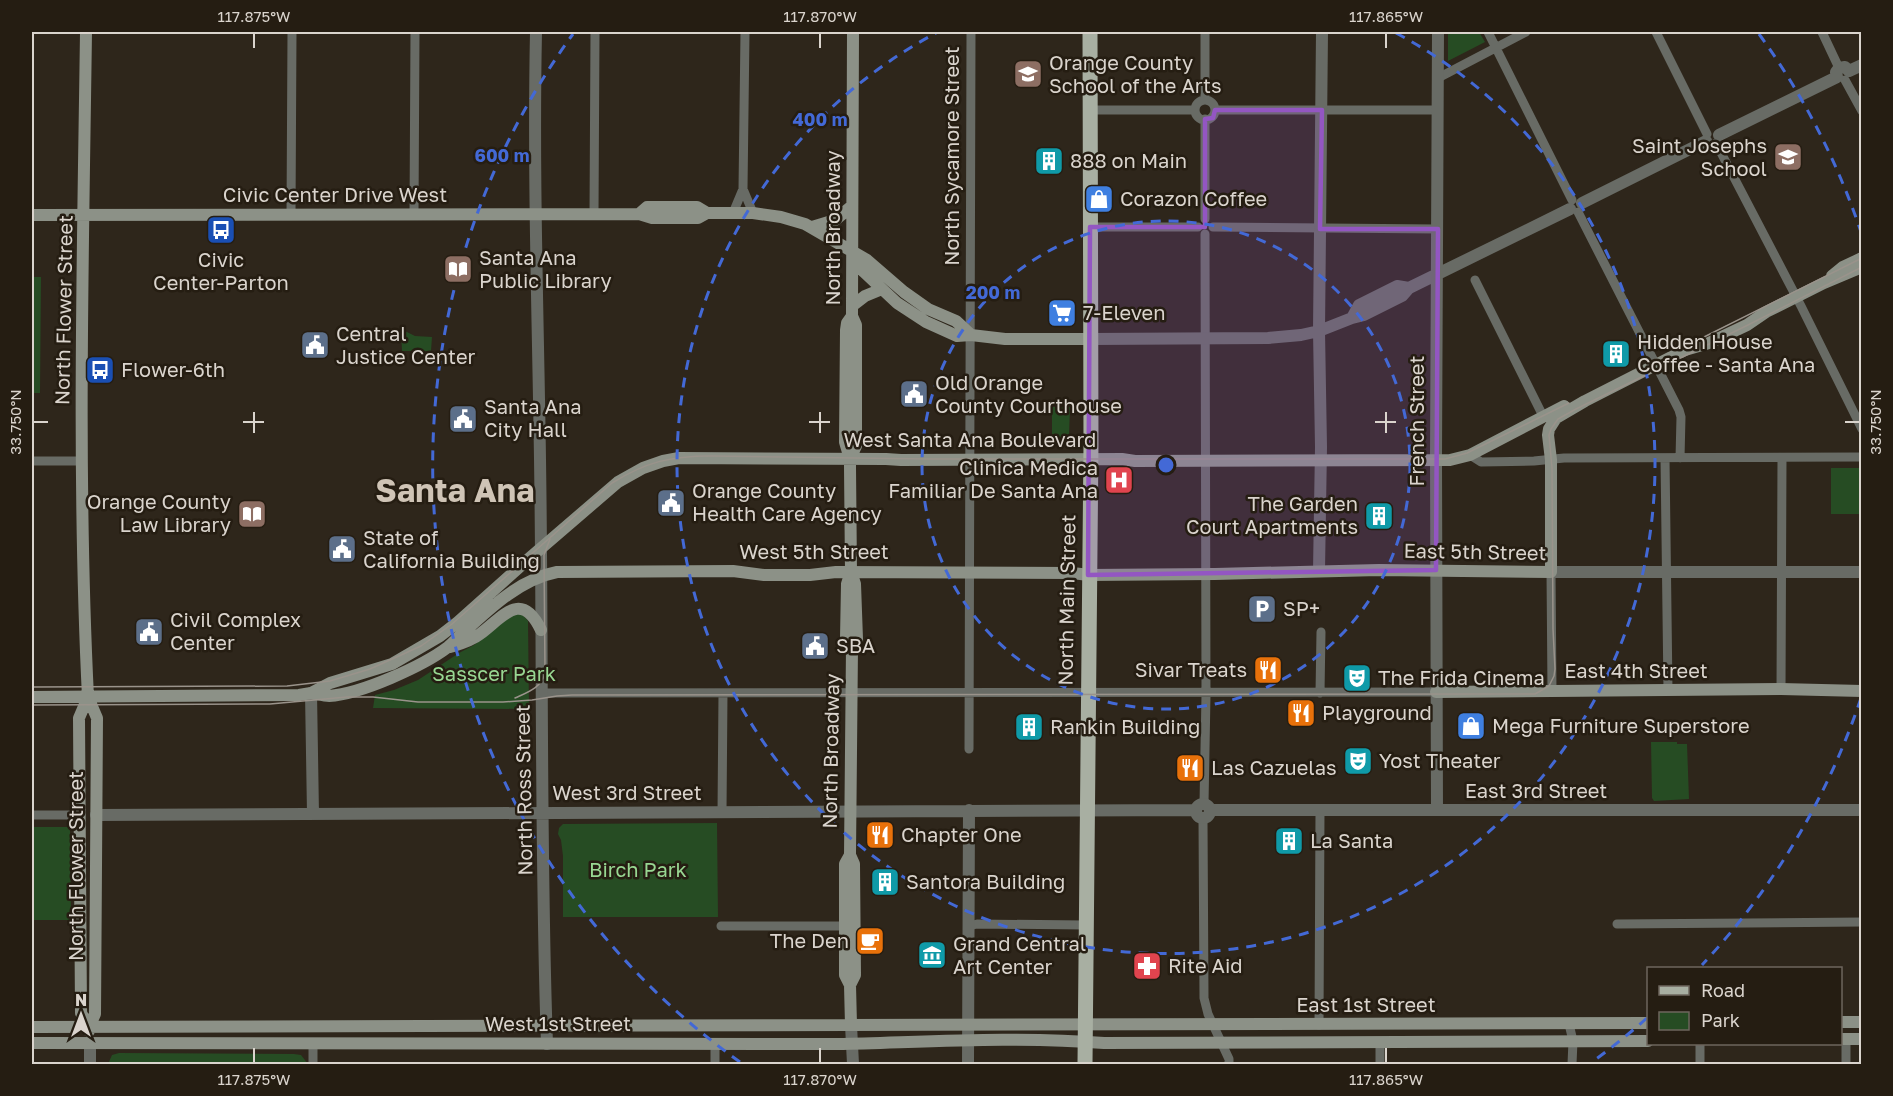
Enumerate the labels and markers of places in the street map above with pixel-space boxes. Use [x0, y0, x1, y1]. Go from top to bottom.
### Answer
place label: Orange County School of the Arts [1049, 50, 1222, 97]
school or university icon: Orange County School of the Arts [1012, 58, 1044, 90]
place label: Saint Josephs School [1632, 133, 1767, 180]
school or university icon: Saint Josephs School [1772, 141, 1804, 173]
building icon: 888 on Main [1033, 145, 1065, 177]
place label: 888 on Main [1070, 148, 1187, 172]
shop icon: Corazon Coffee [1083, 183, 1115, 215]
place label: Corazon Coffee [1120, 186, 1267, 210]
bus stop icon: Civic Center-Parton [205, 214, 237, 246]
place label: Santa Ana Public Library [479, 245, 612, 292]
place label: Civic Center-Parton [153, 247, 289, 294]
library icon: Santa Ana Public Library [442, 253, 474, 285]
supermarket icon: 7-Eleven [1046, 297, 1078, 329]
place label: 7-Eleven [1083, 300, 1166, 324]
place label: Central Justice Center [336, 321, 476, 368]
public building icon: Central Justice Center [299, 329, 331, 361]
place label: Hidden House Coffee - Santa Ana [1637, 329, 1815, 376]
building icon: Hidden House Coffee - Santa Ana [1600, 338, 1632, 370]
bus stop icon: Flower-6th [84, 354, 116, 386]
place label: Flower-6th [121, 357, 225, 381]
place label: Old Orange County Courthouse [935, 370, 1122, 417]
public building icon: Old Orange County Courthouse [898, 378, 930, 410]
place label: Santa Ana City Hall [484, 394, 582, 441]
public building icon: Santa Ana City Hall [447, 403, 479, 435]
place label: Clinica Medica Familiar De Santa Ana [888, 455, 1098, 502]
centre of rings [1156, 455, 1176, 475]
hospital icon: Clinica Medica Familiar De Santa Ana [1103, 464, 1135, 496]
place label: Orange County Health Care Agency [692, 478, 882, 525]
public building icon: Orange County Health Care Agency [655, 487, 687, 519]
place label: Orange County Law Library [87, 489, 231, 536]
place label: The Garden Court Apartments [1186, 491, 1358, 538]
library icon: Orange County Law Library [236, 498, 268, 530]
building icon: The Garden Court Apartments [1363, 500, 1395, 532]
place label: State of California Building [363, 525, 540, 572]
public building icon: State of California Building [326, 533, 358, 565]
parking icon: SP+ [1246, 593, 1278, 625]
place label: SP+ [1283, 596, 1320, 620]
place label: Civil Complex Center [170, 607, 301, 654]
public building icon: Civil Complex Center [133, 616, 165, 648]
public building icon: SBA [799, 630, 831, 662]
place label: SBA [836, 633, 875, 657]
restaurant icon: Sivar Treats [1252, 654, 1284, 686]
place label: Sivar Treats [1135, 657, 1247, 681]
theatre icon: The Frida Cinema [1341, 662, 1373, 694]
place label: The Frida Cinema [1378, 665, 1545, 689]
restaurant icon: Playground [1285, 697, 1317, 729]
place label: Playground [1322, 700, 1432, 724]
shop icon: Mega Furniture Superstore [1455, 710, 1487, 742]
building icon: Rankin Building [1013, 711, 1045, 743]
place label: Mega Furniture Superstore [1492, 713, 1750, 737]
place label: Rankin Building [1050, 714, 1200, 738]
theatre icon: Yost Theater [1342, 745, 1374, 777]
place label: Yost Theater [1379, 748, 1501, 772]
restaurant icon: Las Cazuelas [1174, 752, 1206, 784]
place label: Las Cazuelas [1211, 755, 1337, 779]
restaurant icon: Chapter One [864, 819, 896, 851]
place label: Chapter One [901, 822, 1022, 846]
building icon: La Santa [1273, 825, 1305, 857]
place label: La Santa [1310, 828, 1393, 852]
building icon: Santora Building [869, 866, 901, 898]
place label: Santora Building [906, 869, 1065, 893]
cafe icon: The Den [854, 925, 886, 957]
place label: The Den [770, 928, 849, 952]
place label: Grand Central Art Center [953, 931, 1086, 978]
museum icon: Grand Central Art Center [916, 939, 948, 971]
pharmacy icon: Rite Aid [1131, 950, 1163, 982]
place label: Rite Aid [1168, 953, 1243, 977]

